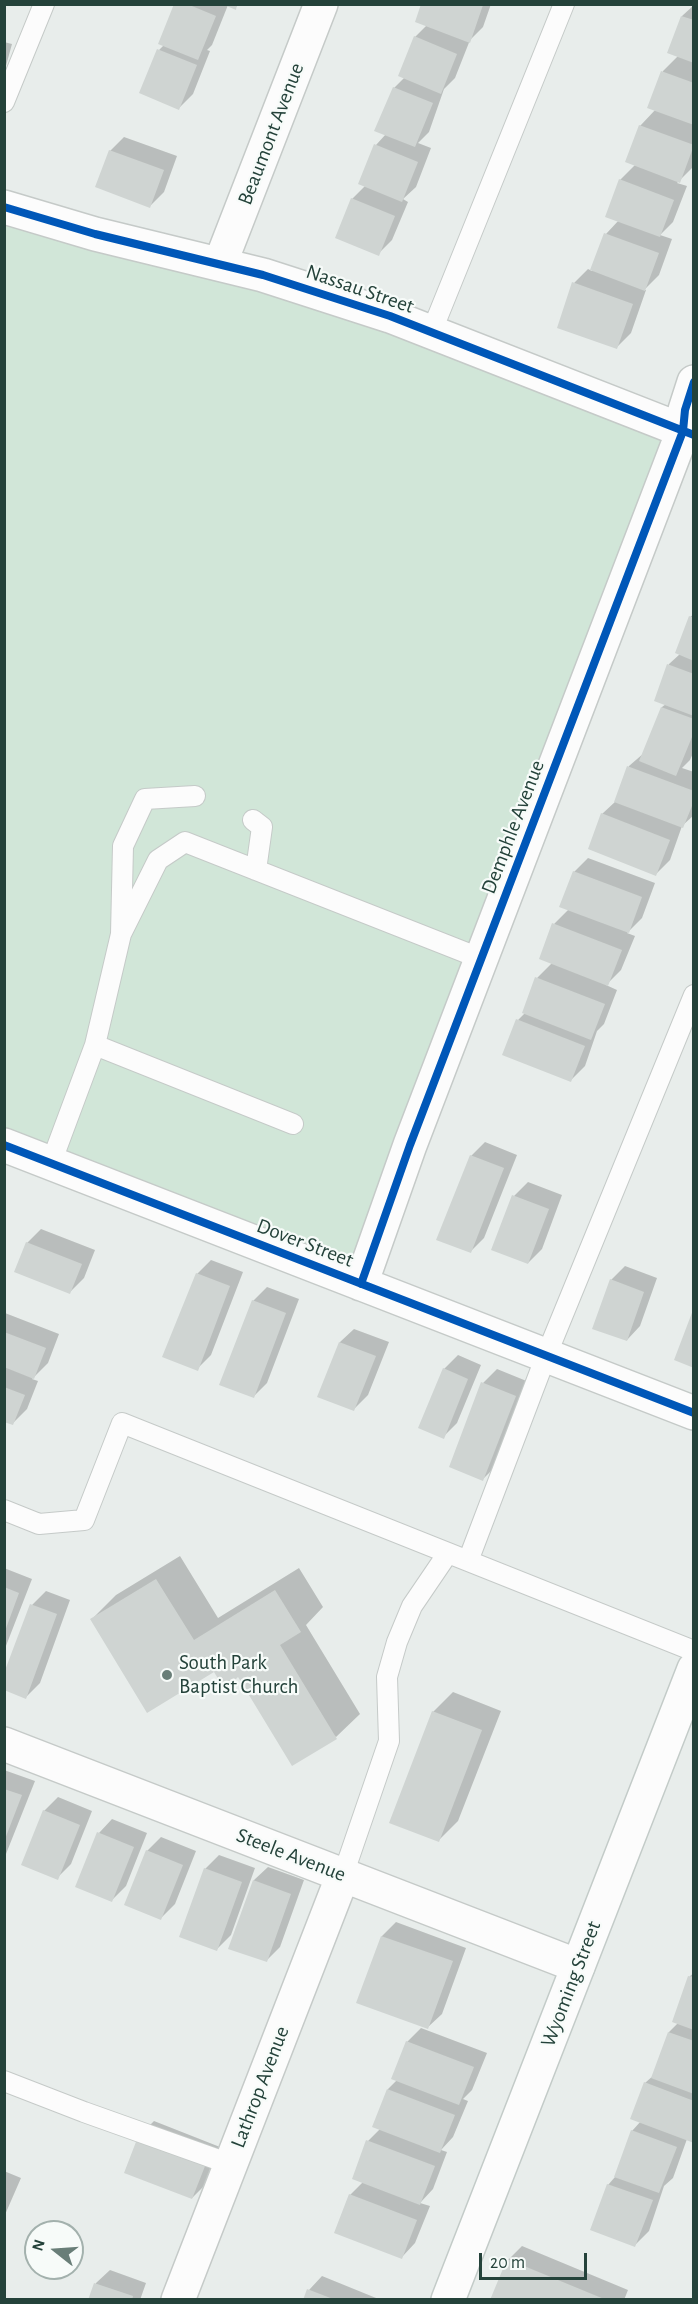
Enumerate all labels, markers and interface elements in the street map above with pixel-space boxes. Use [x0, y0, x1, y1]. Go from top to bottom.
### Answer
street label: Beaumont Avenue [232, 59, 310, 209]
street label: Nassau Street [303, 259, 417, 319]
street label: Demphle Avenue [476, 757, 550, 897]
street label: Dover Street [253, 1213, 357, 1273]
place label: South Park Baptist Church [179, 1650, 298, 1700]
marker: South Park Baptist Church [160, 1668, 174, 1682]
street label: Steele Avenue [233, 1823, 349, 1887]
street label: Wyoming Street [535, 1917, 607, 2051]
street label: Lathrop Avenue [225, 2023, 295, 2151]
north arrow [24, 2220, 84, 2280]
text: N [29, 2238, 48, 2253]
scale bar [482, 2241, 590, 2279]
text: 20 m [490, 2254, 525, 2272]

